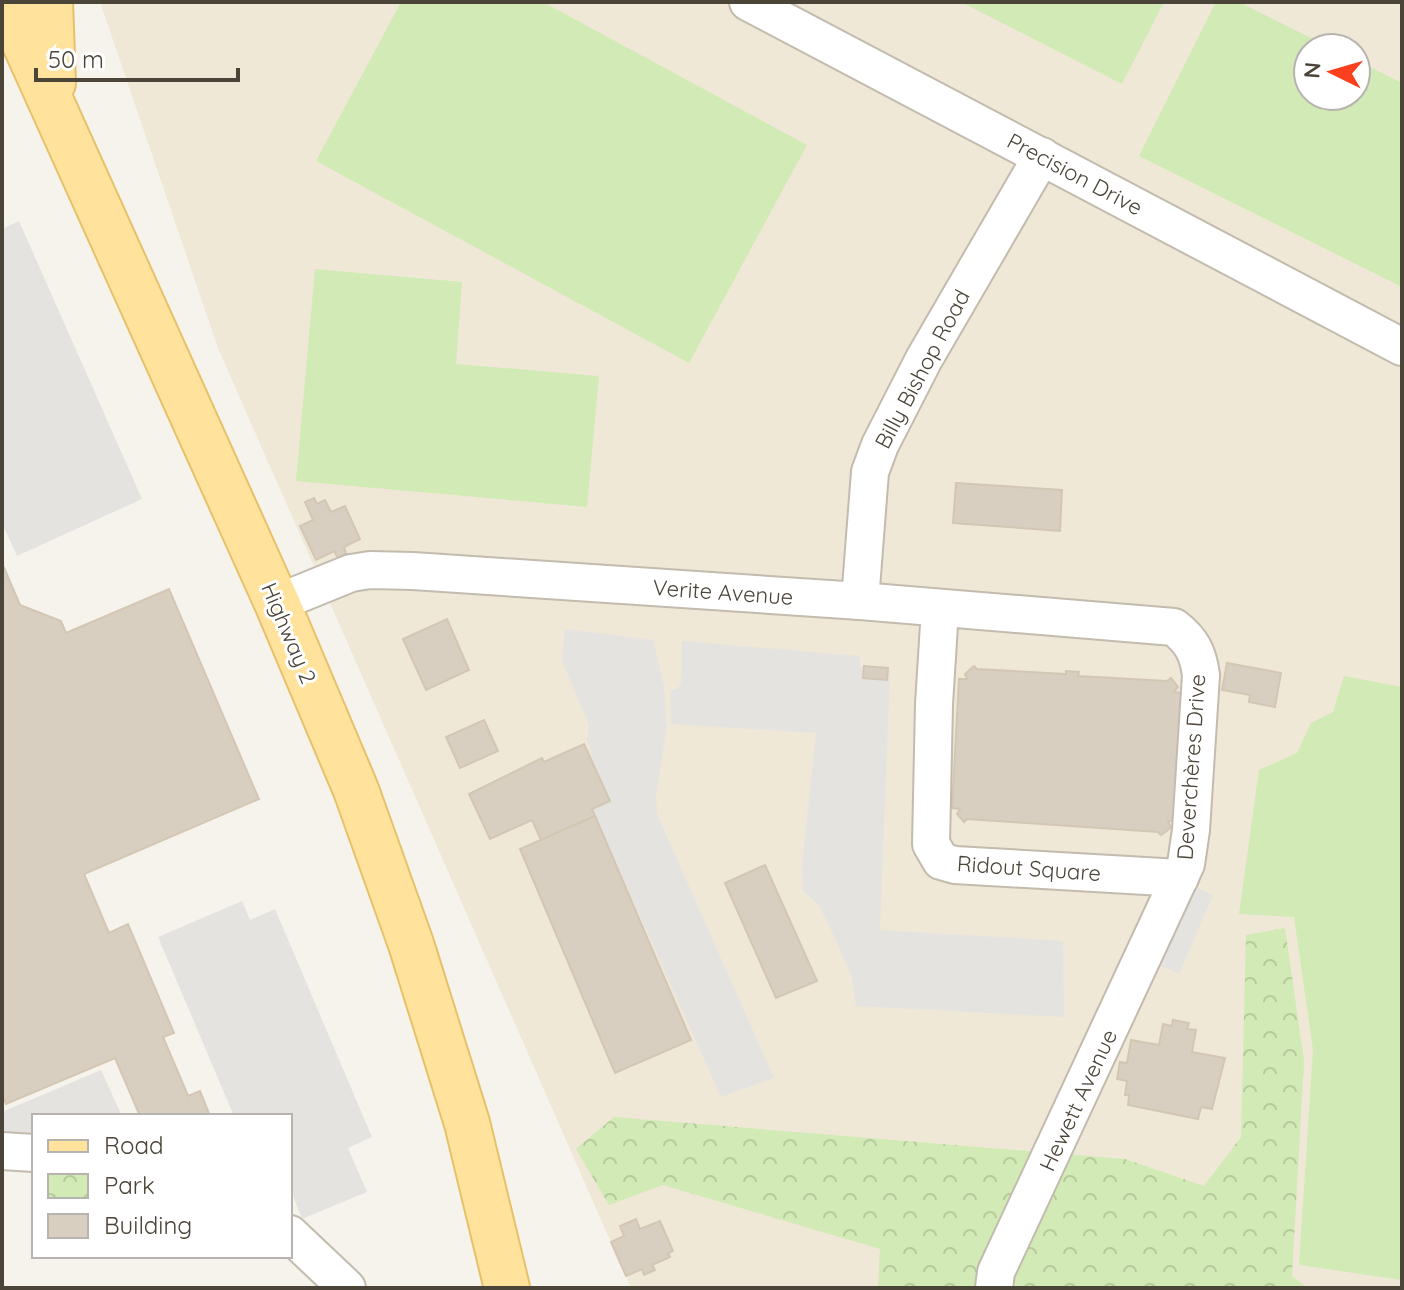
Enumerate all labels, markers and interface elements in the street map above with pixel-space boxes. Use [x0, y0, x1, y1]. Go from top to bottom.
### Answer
scale bar [36, 32, 238, 82]
north arrow [1292, 32, 1372, 112]
text: 50 m [48, 44, 104, 74]
text: N [1297, 61, 1327, 80]
street label: Precision Drive [1002, 127, 1148, 221]
street label: Billy Bishop Road [868, 285, 976, 453]
street label: Verite Avenue [652, 573, 794, 611]
street label: Highway 2 [255, 578, 323, 688]
street label: Deverchères Drive [1171, 673, 1211, 861]
street label: Ridout Square [956, 849, 1102, 887]
street label: Hewett Avenue [1033, 1025, 1123, 1175]
legend [32, 1114, 292, 1258]
text: Road [104, 1130, 164, 1160]
text: Park [104, 1170, 155, 1200]
text: Building [104, 1210, 192, 1240]

